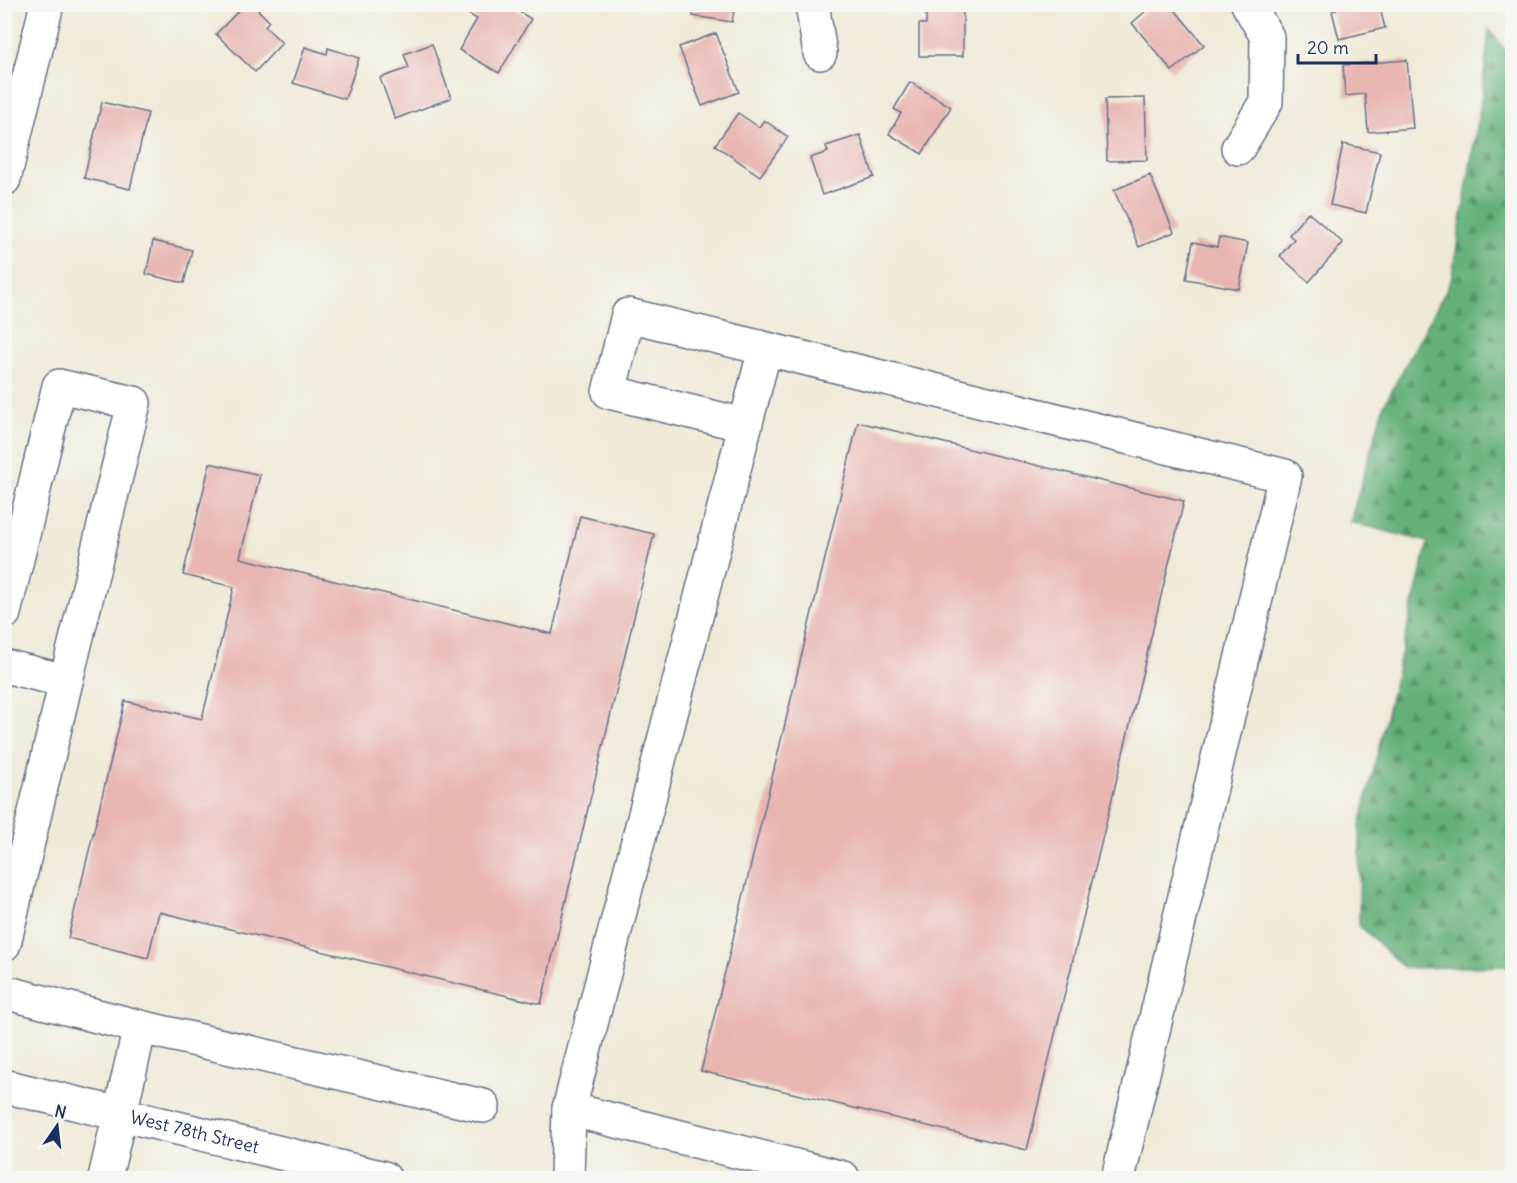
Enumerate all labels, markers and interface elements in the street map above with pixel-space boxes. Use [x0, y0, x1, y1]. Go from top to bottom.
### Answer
scale bar [1298, 27, 1376, 65]
text: 20 m [1307, 36, 1349, 59]
north arrow [27, 1096, 87, 1156]
text: N [53, 1100, 68, 1122]
street label: West 78th Street [128, 1105, 261, 1158]

